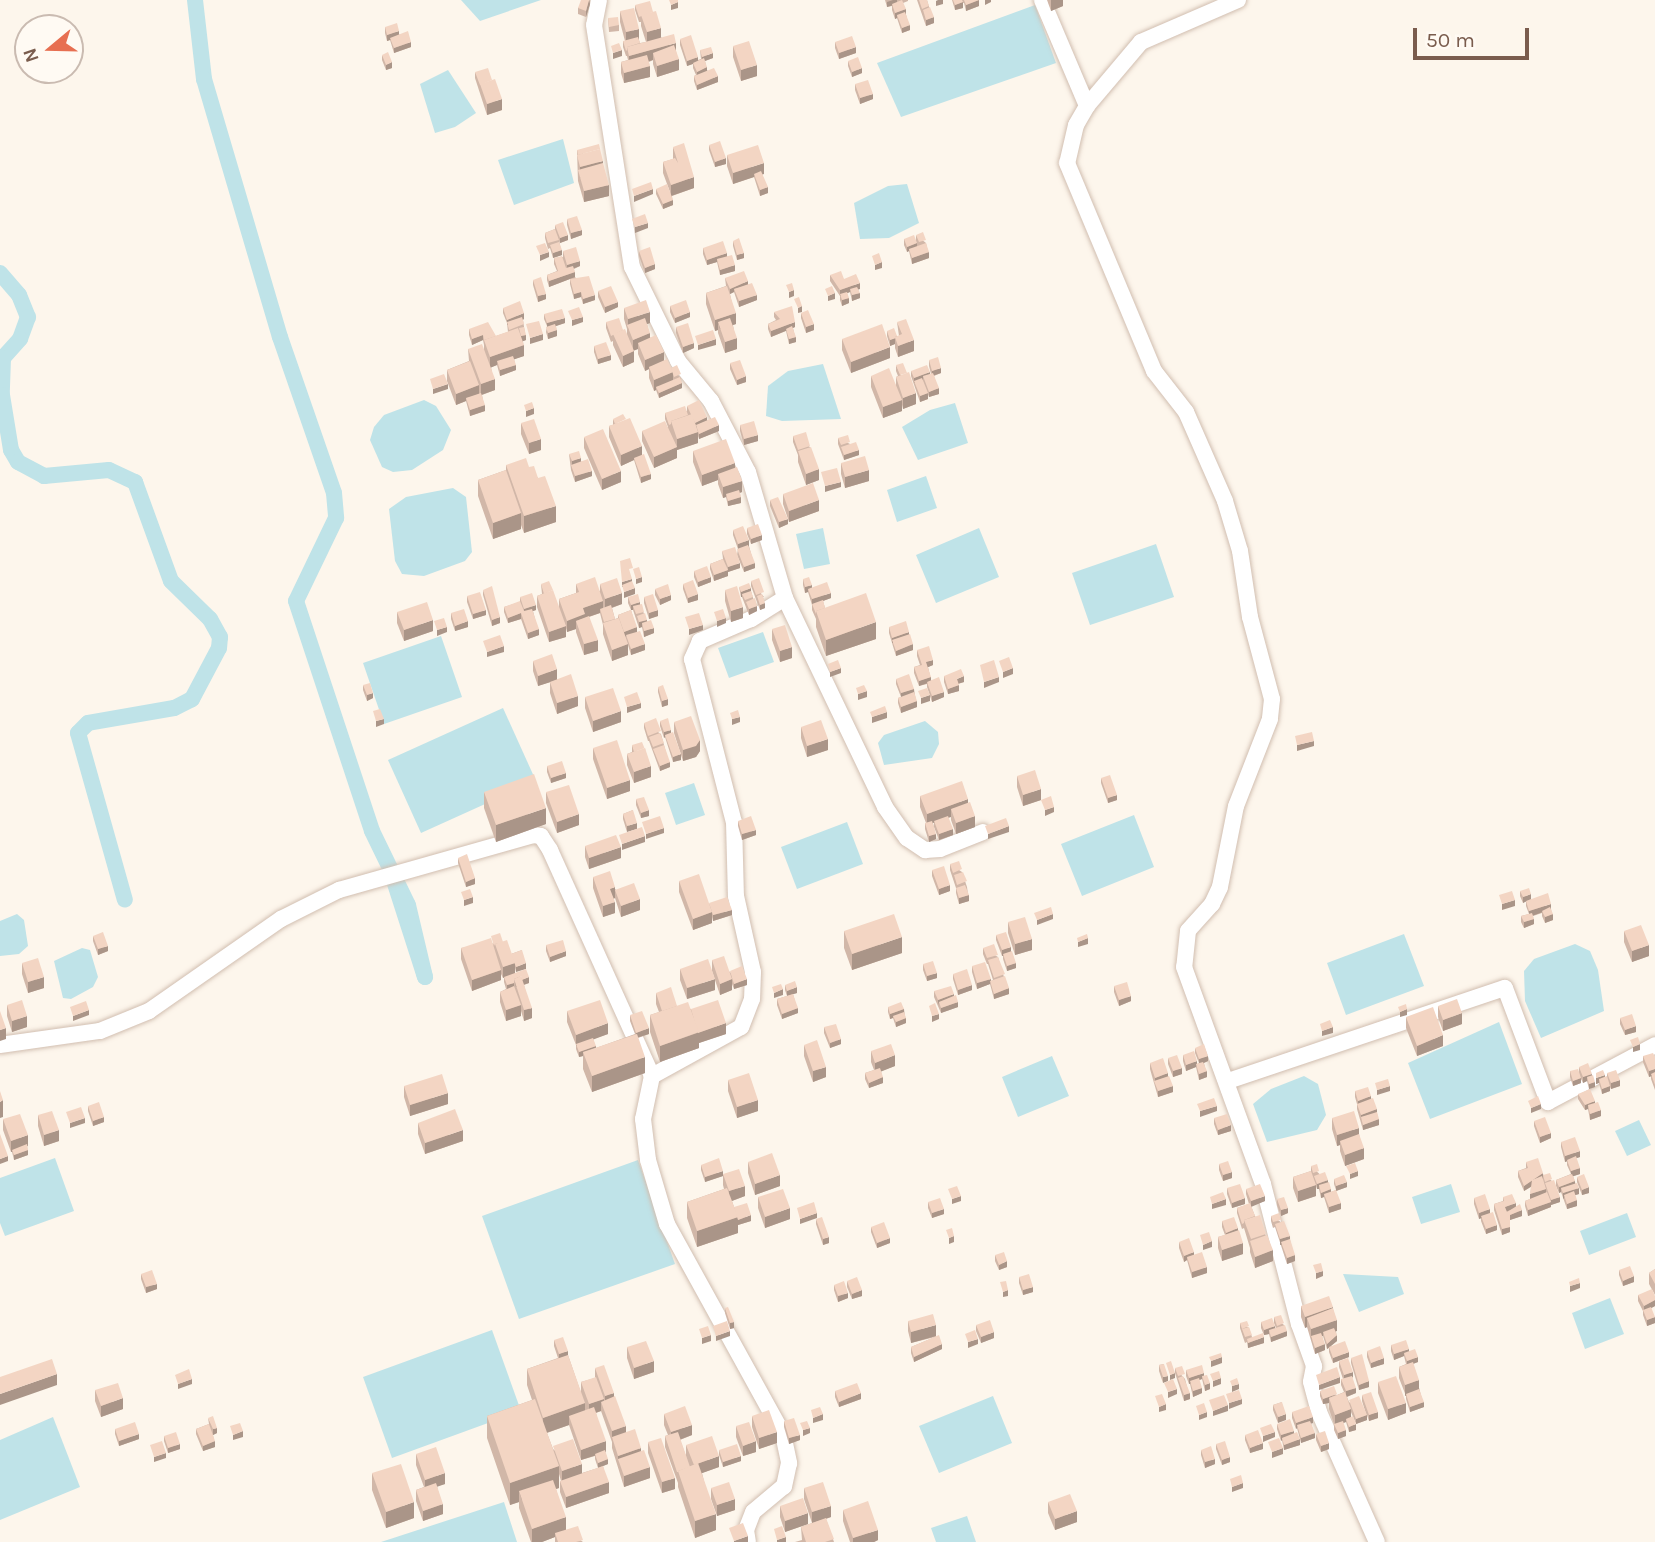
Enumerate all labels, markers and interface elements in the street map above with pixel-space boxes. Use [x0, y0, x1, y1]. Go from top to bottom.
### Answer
north arrow [14, 14, 84, 84]
scale bar [1417, 14, 1532, 58]
text: 50 m [1426, 28, 1475, 52]
text: N [18, 45, 44, 65]

